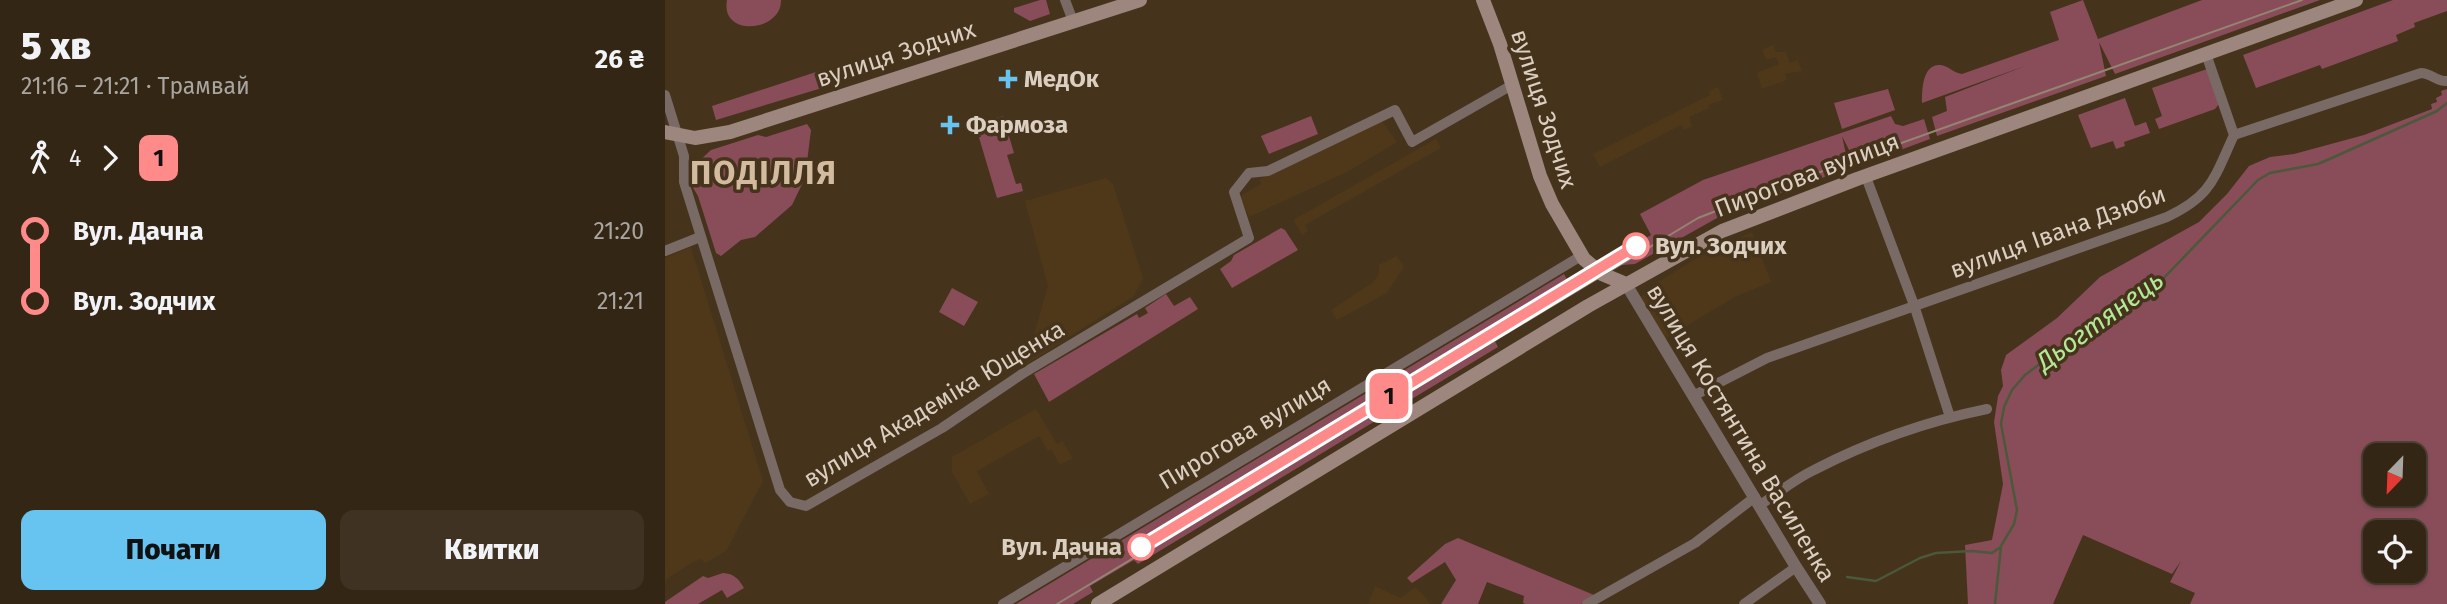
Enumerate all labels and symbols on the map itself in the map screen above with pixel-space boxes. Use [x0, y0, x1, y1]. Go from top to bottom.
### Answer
street label: вулиця Зодчих [813, 15, 979, 93]
street label: вулиця Зодчих [1505, 26, 1583, 192]
place label: МедОк [1024, 65, 1100, 93]
marker: МедОк [998, 69, 1018, 89]
place label: Фармоза [966, 111, 1068, 139]
marker: Фармоза [940, 115, 960, 135]
street label: Пирогова вулиця [1711, 127, 1903, 223]
district label: ПОДІЛЛЯ [690, 154, 838, 192]
street label: вулиця Івана Дзюби [1946, 180, 2170, 284]
place label: Вул. Зодчих [1655, 232, 1787, 260]
marker: Вул. Зодчих [1623, 233, 1649, 259]
water label: Дьогтянець [2029, 265, 2170, 379]
street label: вулиця Костянтина Василенка [1641, 279, 1841, 587]
street label: вулиця Академіка Ющенка [799, 315, 1069, 493]
street label: Пирогова вулиця [1154, 371, 1336, 495]
line badge: 1 [1366, 373, 1412, 419]
north arrow [2363, 443, 2425, 506]
place label: Вул. Дачна [1001, 533, 1122, 561]
marker: Вул. Дачна [1128, 534, 1154, 560]

